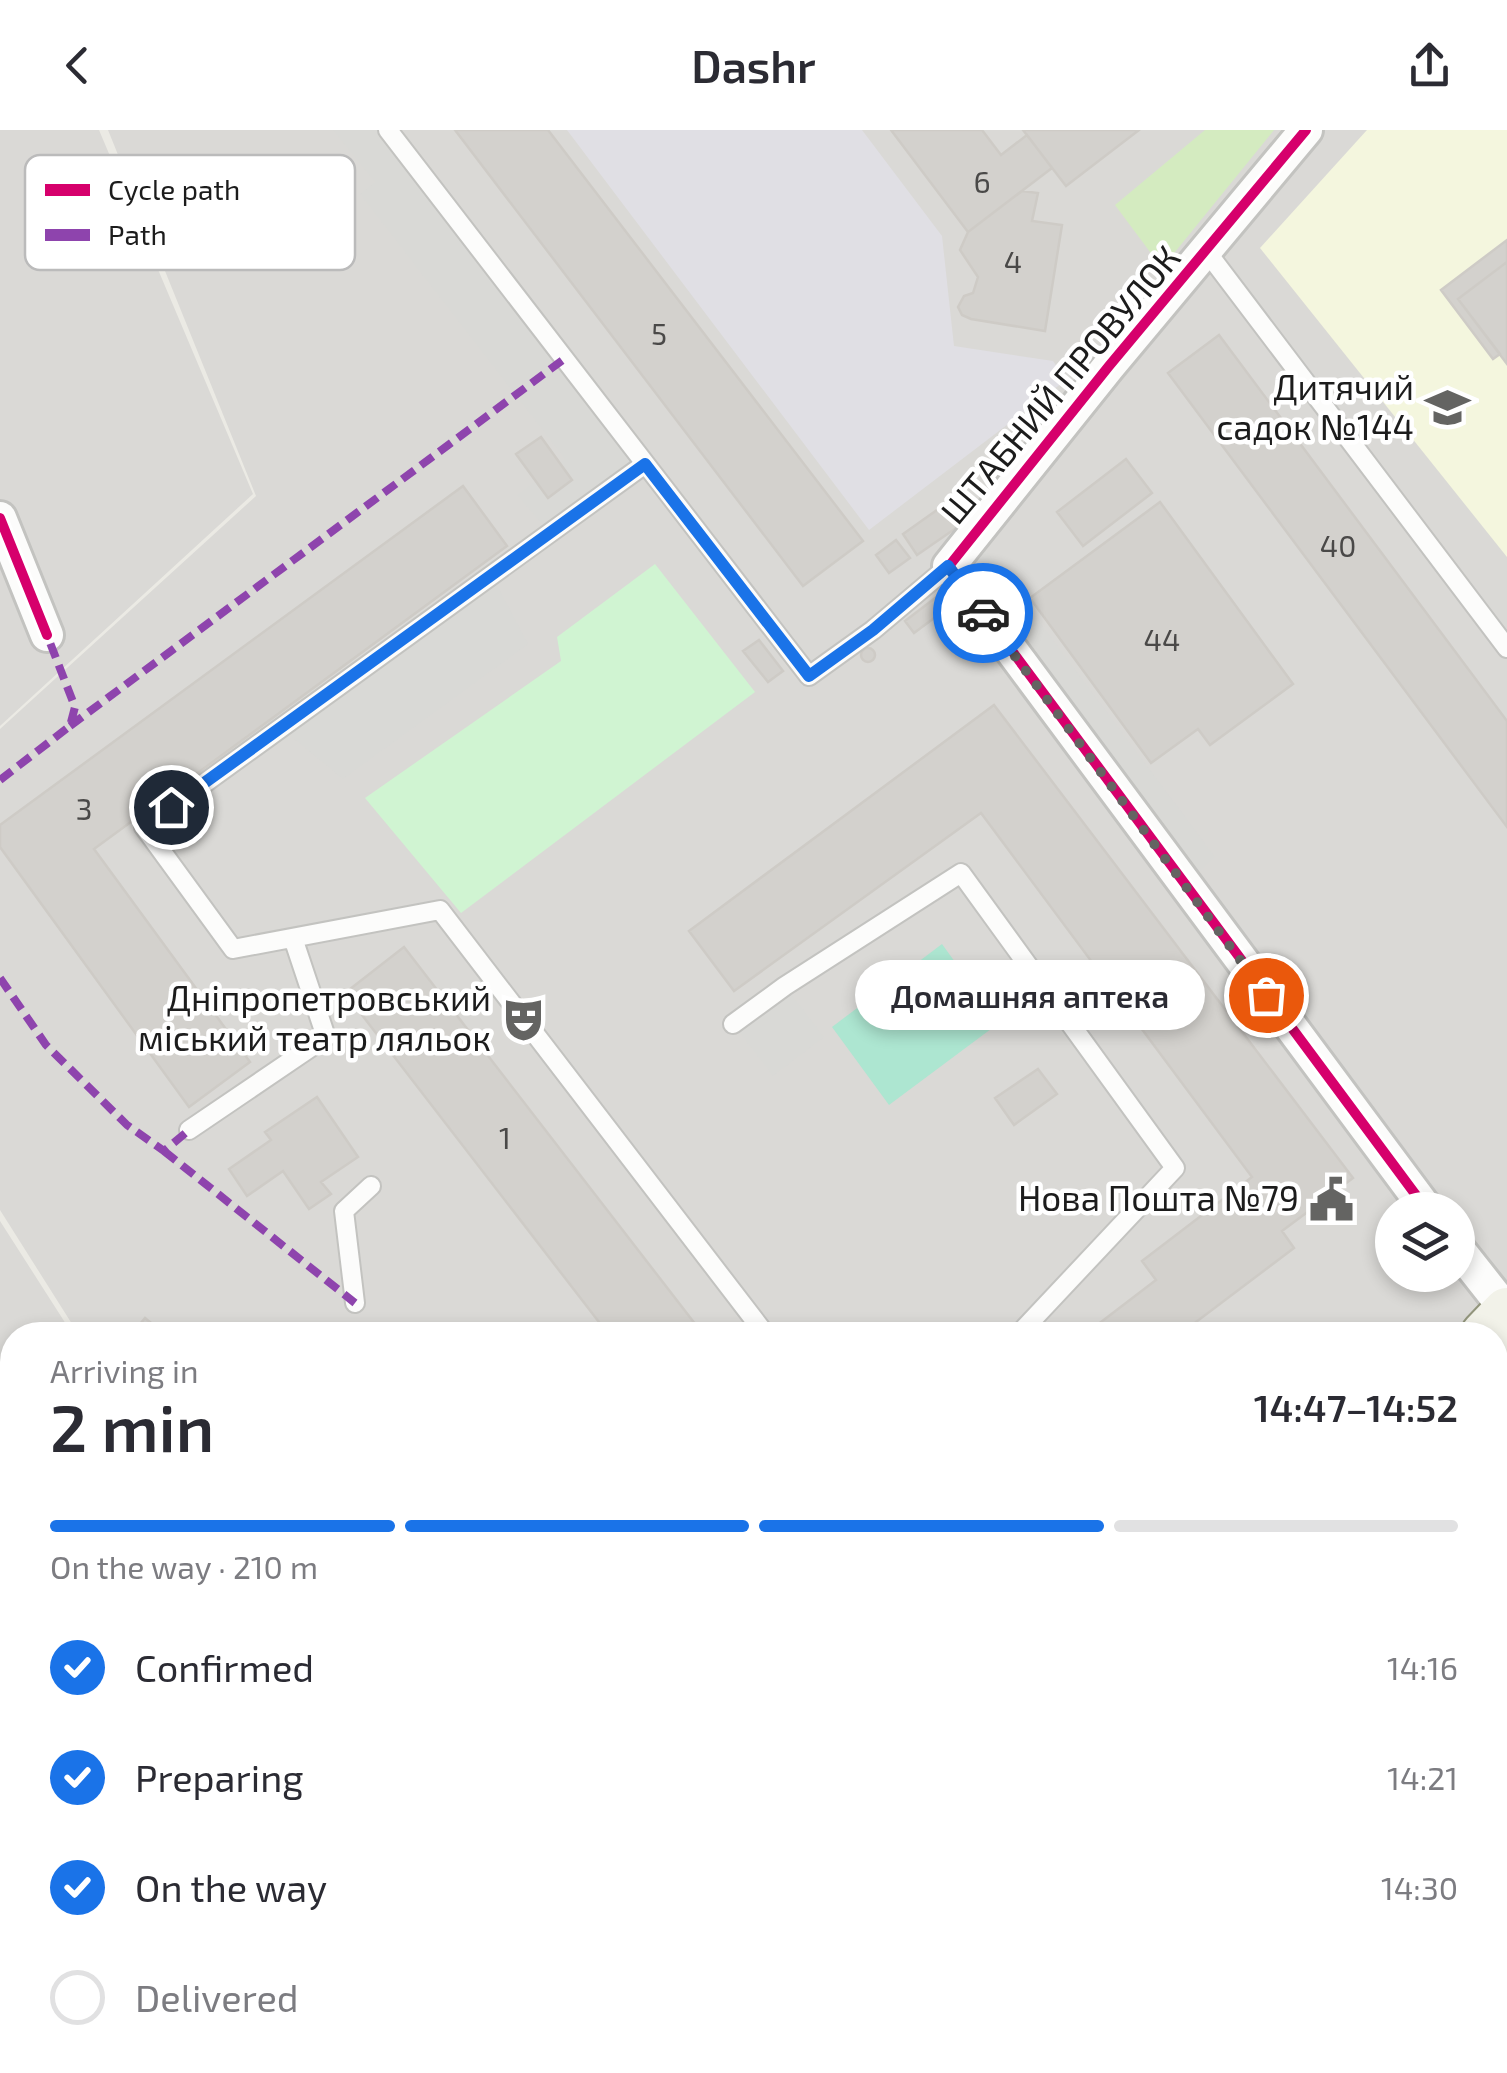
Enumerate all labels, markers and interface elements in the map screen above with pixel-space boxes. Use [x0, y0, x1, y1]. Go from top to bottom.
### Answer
icon: back [50, 38, 105, 93]
text: Dashr [691, 38, 816, 92]
icon: share [1402, 38, 1457, 93]
legend [25, 155, 355, 270]
house number: 6 [973, 163, 991, 199]
text: Cycle path [108, 172, 240, 206]
text: Path [108, 217, 167, 251]
street label: ШТАБНИЙ ПРОВУЛОК [931, 236, 1188, 531]
house number: 4 [1004, 243, 1022, 279]
house number: 5 [651, 315, 667, 351]
place label: Дитячий садок №144 [1216, 365, 1414, 447]
school or university icon: Дитячий садок №144 [1423, 384, 1471, 432]
house number: 40 [1320, 527, 1356, 563]
courier [933, 563, 1033, 663]
icon: car [956, 586, 1011, 641]
house number: 44 [1144, 621, 1180, 657]
pin [129, 765, 214, 850]
icon: home [144, 780, 199, 835]
house number: 3 [76, 790, 92, 826]
pin [1224, 953, 1309, 1038]
callout: Домашняя аптека [856, 960, 1206, 1030]
icon: bag [1239, 968, 1294, 1023]
place label: Дніпропетровський міський театр ляльок [138, 976, 491, 1058]
text: Домашняя аптека [891, 976, 1169, 1014]
theatre icon: Дніпропетровський міський театр ляльок [500, 995, 548, 1043]
house number: 1 [499, 1119, 511, 1155]
public building icon: Нова Пошта №79 [1308, 1175, 1356, 1223]
place label: Нова Пошта №79 [1018, 1176, 1299, 1218]
map controls [1375, 1192, 1475, 1292]
button: layers [1375, 1192, 1475, 1292]
text: Arriving in [50, 1351, 199, 1389]
text: 14:47–14:52 [1254, 1384, 1458, 1430]
text: 2 min [50, 1387, 214, 1465]
text: On the way · 210 m [50, 1547, 318, 1585]
icon: check [50, 1640, 105, 1695]
text: Confirmed [135, 1644, 314, 1690]
text: 14:16 [1387, 1648, 1458, 1686]
icon: check [50, 1750, 105, 1805]
text: Preparing [135, 1754, 303, 1800]
text: 14:21 [1387, 1758, 1458, 1796]
icon: check [50, 1860, 105, 1915]
text: On the way [135, 1864, 327, 1910]
text: 14:30 [1381, 1868, 1458, 1906]
text: Delivered [135, 1974, 299, 2020]

